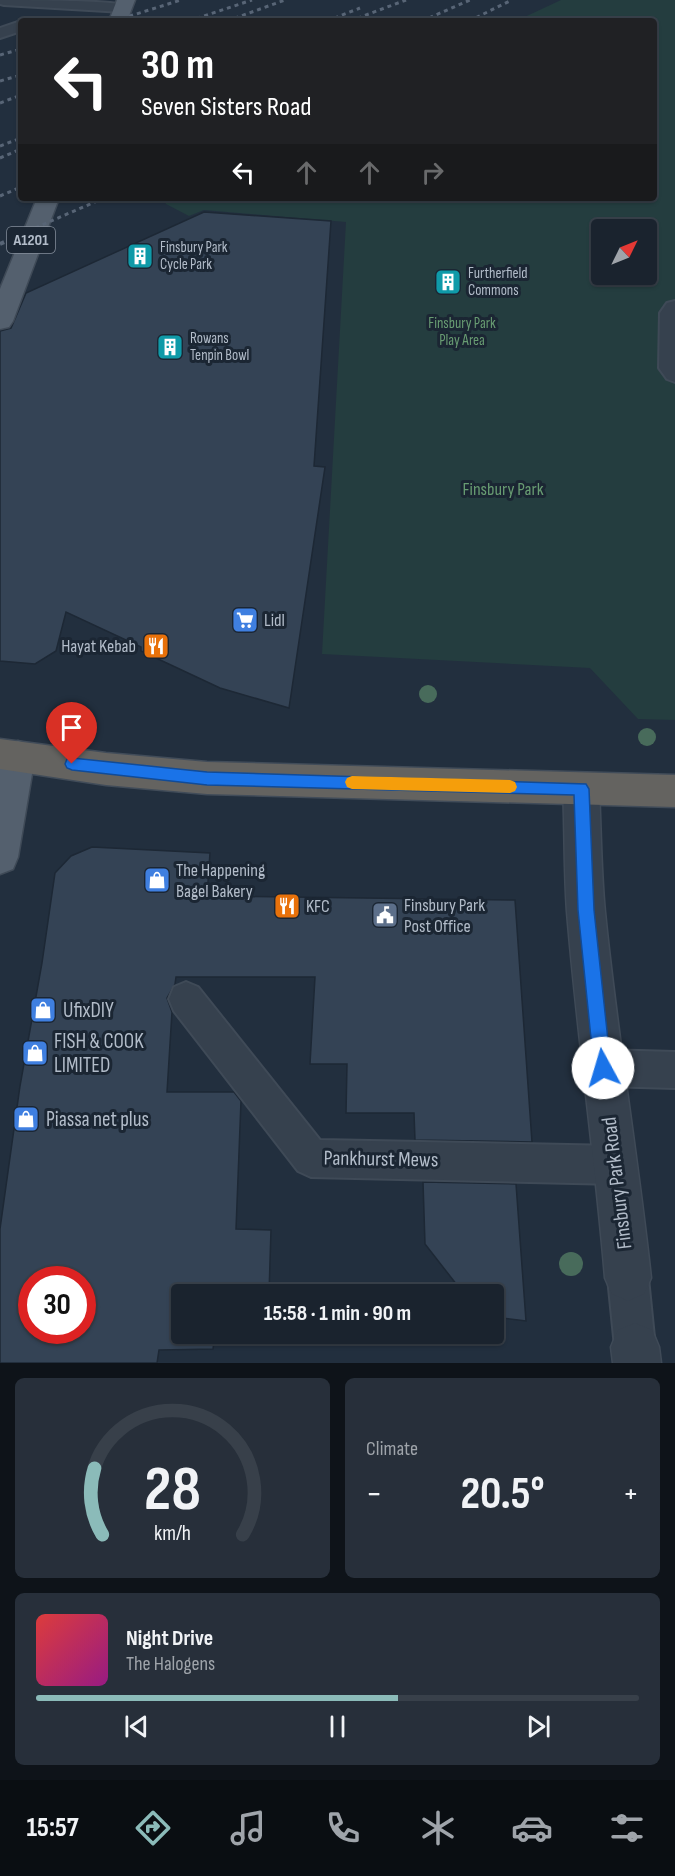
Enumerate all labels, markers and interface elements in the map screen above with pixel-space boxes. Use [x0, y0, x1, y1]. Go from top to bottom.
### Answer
text: 30 m [141, 40, 214, 91]
icon: left [42, 42, 120, 120]
text: Seven Sisters Road [141, 91, 312, 123]
icon: left [227, 156, 260, 189]
icon: ahead [290, 156, 323, 189]
icon: ahead [353, 156, 386, 189]
icon: right [416, 156, 449, 189]
north arrow [591, 219, 657, 285]
map controls [591, 219, 657, 285]
road number: A1201 [7, 227, 55, 253]
place label: Finsbury Park Cycle Park [160, 238, 228, 274]
building icon: Finsbury Park Cycle Park [125, 241, 155, 271]
place label: Furtherfield Commons [468, 264, 528, 300]
building icon: Furtherfield Commons [433, 267, 463, 297]
park label: Finsbury Park Play Area [428, 314, 496, 350]
place label: Rowans Tenpin Bowl [190, 329, 249, 365]
building icon: Rowans Tenpin Bowl [155, 332, 185, 362]
park label: Finsbury Park [462, 479, 544, 500]
supermarket icon: Lidl [230, 605, 260, 635]
place label: Lidl [264, 610, 285, 631]
restaurant icon: Hayat Kebab [141, 631, 171, 661]
place label: Hayat Kebab [61, 636, 136, 657]
pin [46, 702, 97, 764]
icon: arrive [55, 711, 88, 744]
place label: The Happening Bagel Bakery [176, 860, 265, 902]
shop icon: The Happening Bagel Bakery [142, 865, 172, 895]
restaurant icon: KFC [272, 891, 302, 921]
place label: Finsbury Park Post Office [404, 895, 485, 937]
place label: KFC [306, 896, 330, 917]
public building icon: Finsbury Park Post Office [370, 900, 400, 930]
shop icon: UfixDIY [28, 995, 58, 1025]
place label: UfixDIY [63, 998, 114, 1023]
place label: FISH & COOK LIMITED [54, 1029, 144, 1078]
position arrow [571, 1036, 635, 1100]
shop icon: FISH & COOK LIMITED [20, 1038, 50, 1068]
shop icon: Piassa net plus [11, 1104, 41, 1134]
place label: Piassa net plus [46, 1107, 149, 1132]
street label: Finsbury Park Road [596, 1116, 638, 1250]
street label: Pankhurst Mews [323, 1146, 439, 1172]
speed limit sign: 30 [18, 1266, 96, 1344]
text: 15:58 · 1 min · 90 m [264, 1300, 411, 1327]
text: Climate [366, 1437, 418, 1461]
text: 28 [144, 1453, 201, 1528]
text: 20.5° [460, 1467, 545, 1522]
text: − [366, 1474, 382, 1514]
text: + [623, 1474, 639, 1514]
text: km/h [154, 1521, 191, 1546]
text: Night Drive [126, 1625, 213, 1652]
text: The Halogens [126, 1652, 215, 1676]
icon: previous [120, 1710, 153, 1743]
icon: pause [321, 1710, 354, 1743]
icon: next [522, 1710, 555, 1743]
icon: directions [132, 1807, 174, 1849]
icon: music [227, 1807, 269, 1849]
icon: phone [322, 1807, 364, 1849]
icon: climate [417, 1807, 459, 1849]
icon: car [511, 1807, 553, 1849]
icon: filters [606, 1807, 648, 1849]
text: 15:57 [26, 1812, 79, 1844]

